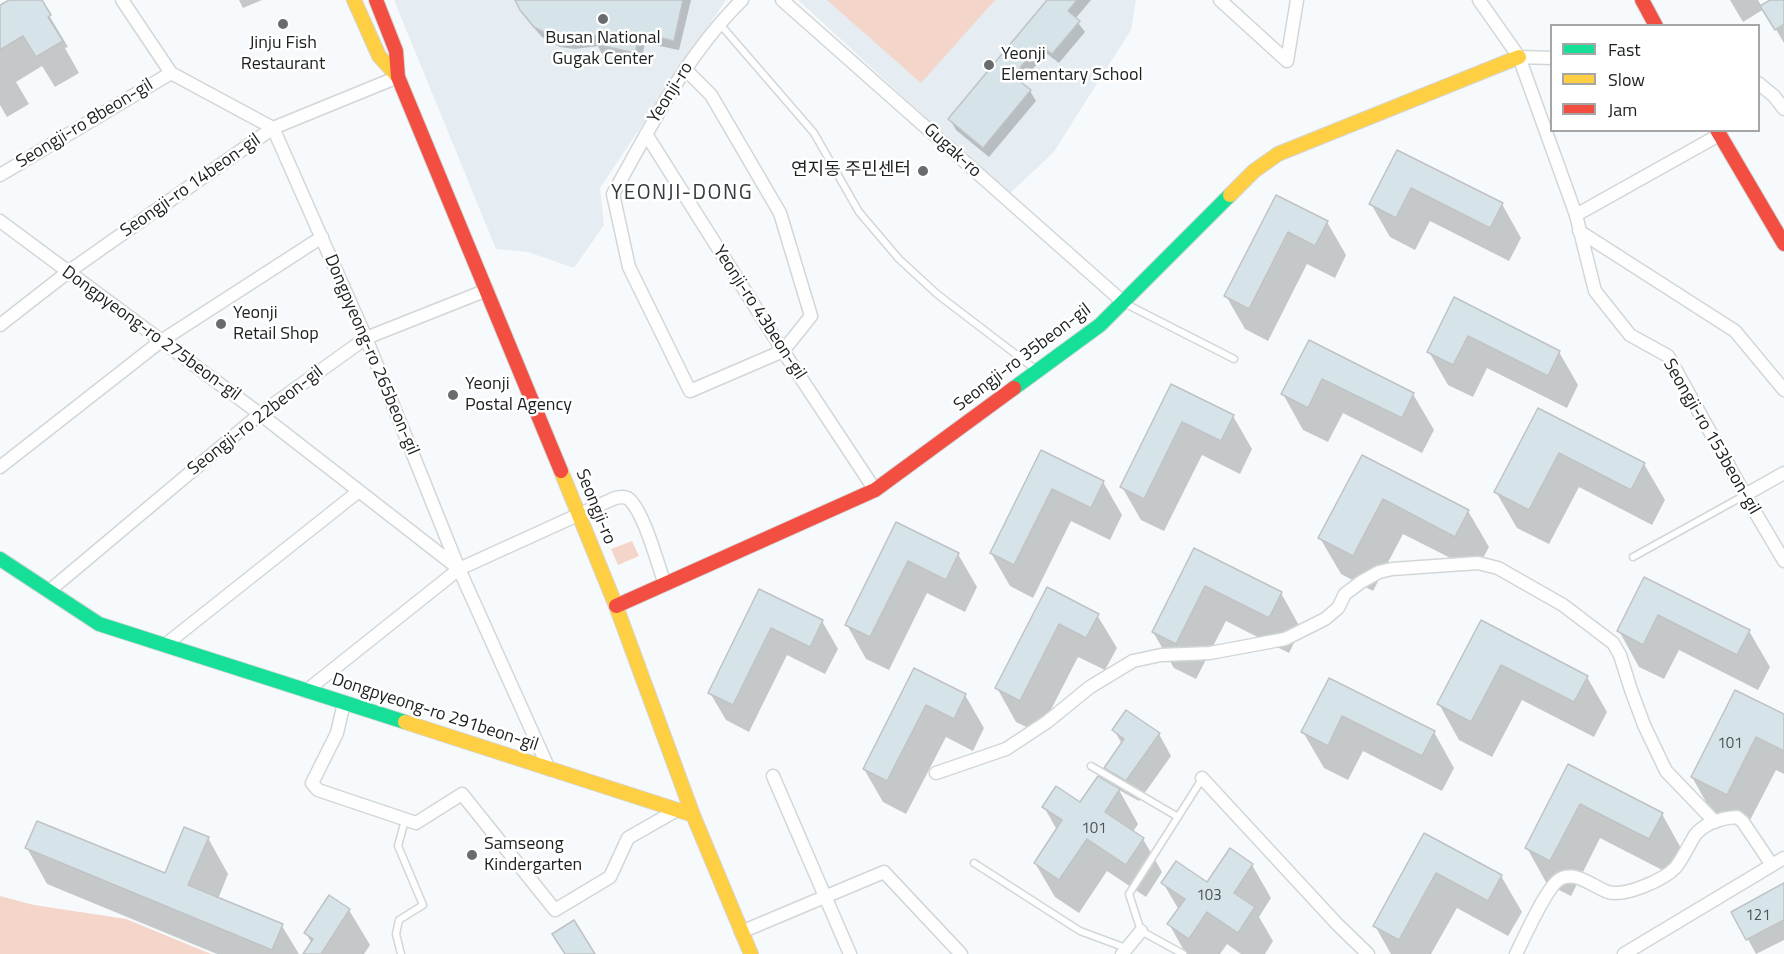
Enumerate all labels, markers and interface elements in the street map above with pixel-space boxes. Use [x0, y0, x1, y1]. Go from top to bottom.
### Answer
marker: Busan National Gugak Center [596, 12, 610, 26]
marker: Jinju Fish Restaurant [276, 17, 290, 31]
legend [1550, 24, 1760, 132]
place label: Busan National Gugak Center [545, 28, 661, 70]
place label: Jinju Fish Restaurant [241, 33, 325, 76]
text: Fast [1608, 36, 1641, 63]
place label: Yeonji Elementary School [1001, 44, 1143, 86]
street label: Yeonji-ro [644, 58, 698, 128]
marker: Yeonji Elementary School [982, 58, 996, 72]
text: Slow [1608, 66, 1645, 93]
street label: Seongji-ro 8beon-gil [13, 75, 157, 173]
text: Jam [1608, 96, 1637, 123]
street label: Gugak-ro [919, 119, 985, 183]
street label: Seongji-ro 14beon-gil [117, 130, 265, 242]
place label: 연지동 주민센터 [791, 160, 911, 182]
marker: 연지동 주민센터 [916, 164, 930, 178]
district label: YEONJI-DONG [611, 181, 753, 207]
street label: Yeonji-ro 43beon-gil [708, 242, 810, 384]
street label: Dongpyeong-ro 265beon-gil [319, 251, 423, 459]
street label: Dongpyeong-ro 275beon-gil [57, 262, 245, 406]
street label: Seongji-ro 35beon-gil [950, 299, 1096, 417]
place label: Yeonji Retail Shop [233, 303, 319, 346]
marker: Yeonji Retail Shop [214, 317, 228, 331]
street label: Seongji-ro 153beon-gil [1658, 355, 1764, 519]
street label: Seongji-ro 22beon-gil [184, 361, 328, 481]
place label: Yeonji Postal Agency [465, 374, 572, 416]
marker: Yeonji Postal Agency [446, 388, 460, 402]
street label: Seongji-ro [570, 466, 620, 548]
street label: Dongpyeong-ro 291beon-gil [329, 669, 541, 757]
house number: 101 [1717, 735, 1743, 753]
house number: 101 [1081, 820, 1107, 838]
place label: Samseong Kindergarten [484, 834, 582, 876]
marker: Samseong Kindergarten [465, 848, 479, 862]
house number: 103 [1196, 887, 1222, 905]
house number: 121 [1745, 907, 1771, 925]

